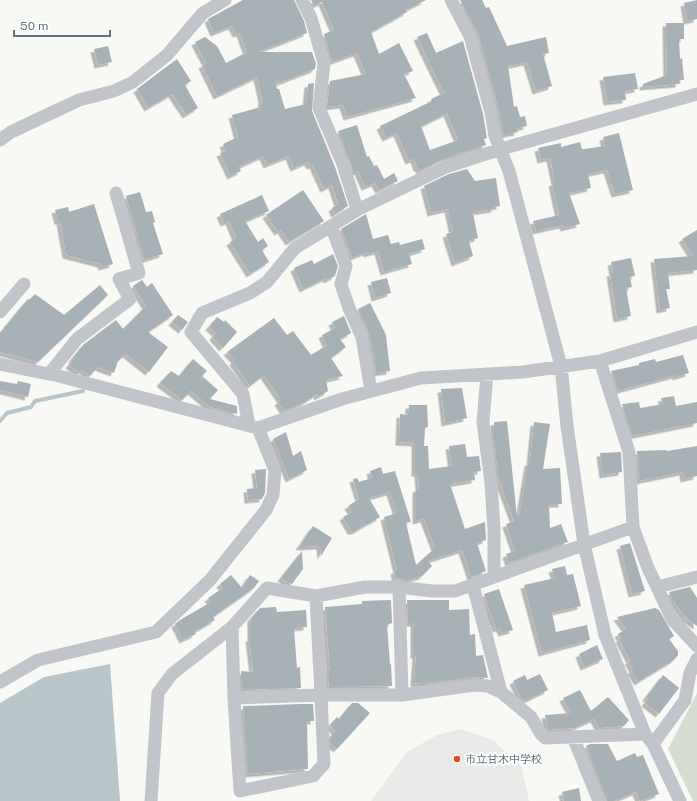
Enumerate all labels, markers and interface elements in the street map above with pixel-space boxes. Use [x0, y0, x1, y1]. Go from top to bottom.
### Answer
scale bar [14, 12, 110, 38]
text: 50 m [20, 19, 48, 33]
place label: 市立甘木中学校 [465, 753, 542, 765]
marker: 市立甘木中学校 [452, 754, 462, 764]

